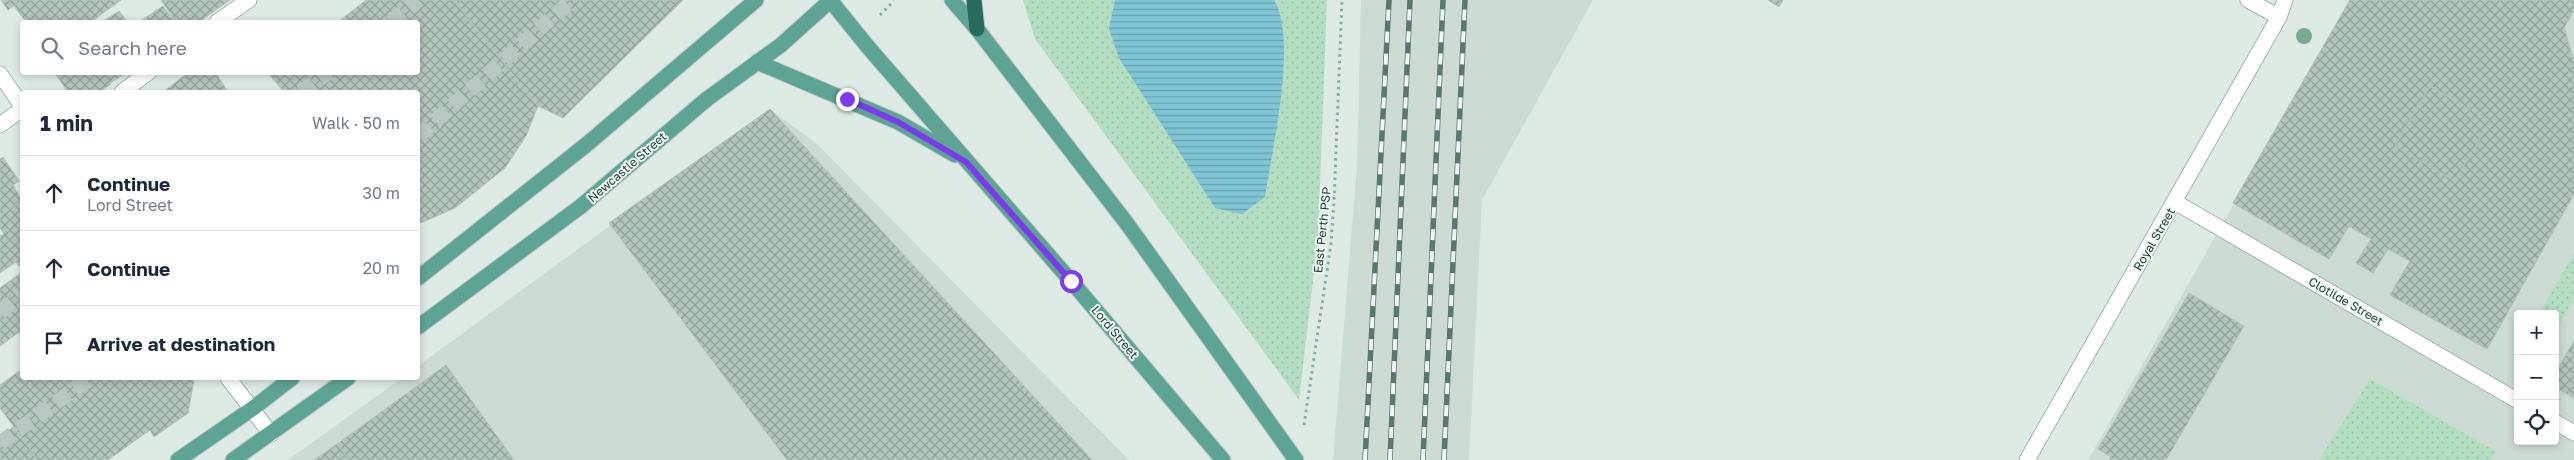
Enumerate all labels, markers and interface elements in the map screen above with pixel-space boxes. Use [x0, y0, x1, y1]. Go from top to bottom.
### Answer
search box [20, 20, 420, 75]
icon: search [38, 34, 66, 62]
text: Search here [78, 36, 187, 59]
route end [836, 88, 859, 111]
text: 1 min [40, 110, 93, 136]
text: Walk · 50 m [312, 113, 400, 133]
street label: Newcastle Street [585, 129, 670, 205]
text: Continue [87, 172, 170, 195]
icon: ahead [40, 179, 68, 207]
text: 30 m [363, 183, 400, 203]
street label: East Perth PSP [1310, 186, 1334, 274]
text: Lord Street [87, 195, 173, 215]
street label: Royal Street [2130, 205, 2178, 273]
icon: ahead [40, 254, 68, 282]
text: Continue [87, 257, 170, 280]
text: 20 m [363, 258, 400, 278]
route start [1060, 270, 1083, 293]
street label: Clotilde Street [2306, 274, 2386, 329]
street label: Lord Street [1089, 303, 1142, 362]
map controls [2514, 310, 2559, 445]
button: + [2514, 310, 2559, 355]
icon: arrive [40, 329, 68, 357]
text: Arrive at destination [87, 332, 275, 355]
button: − [2514, 355, 2559, 400]
button: locate [2514, 400, 2559, 445]

